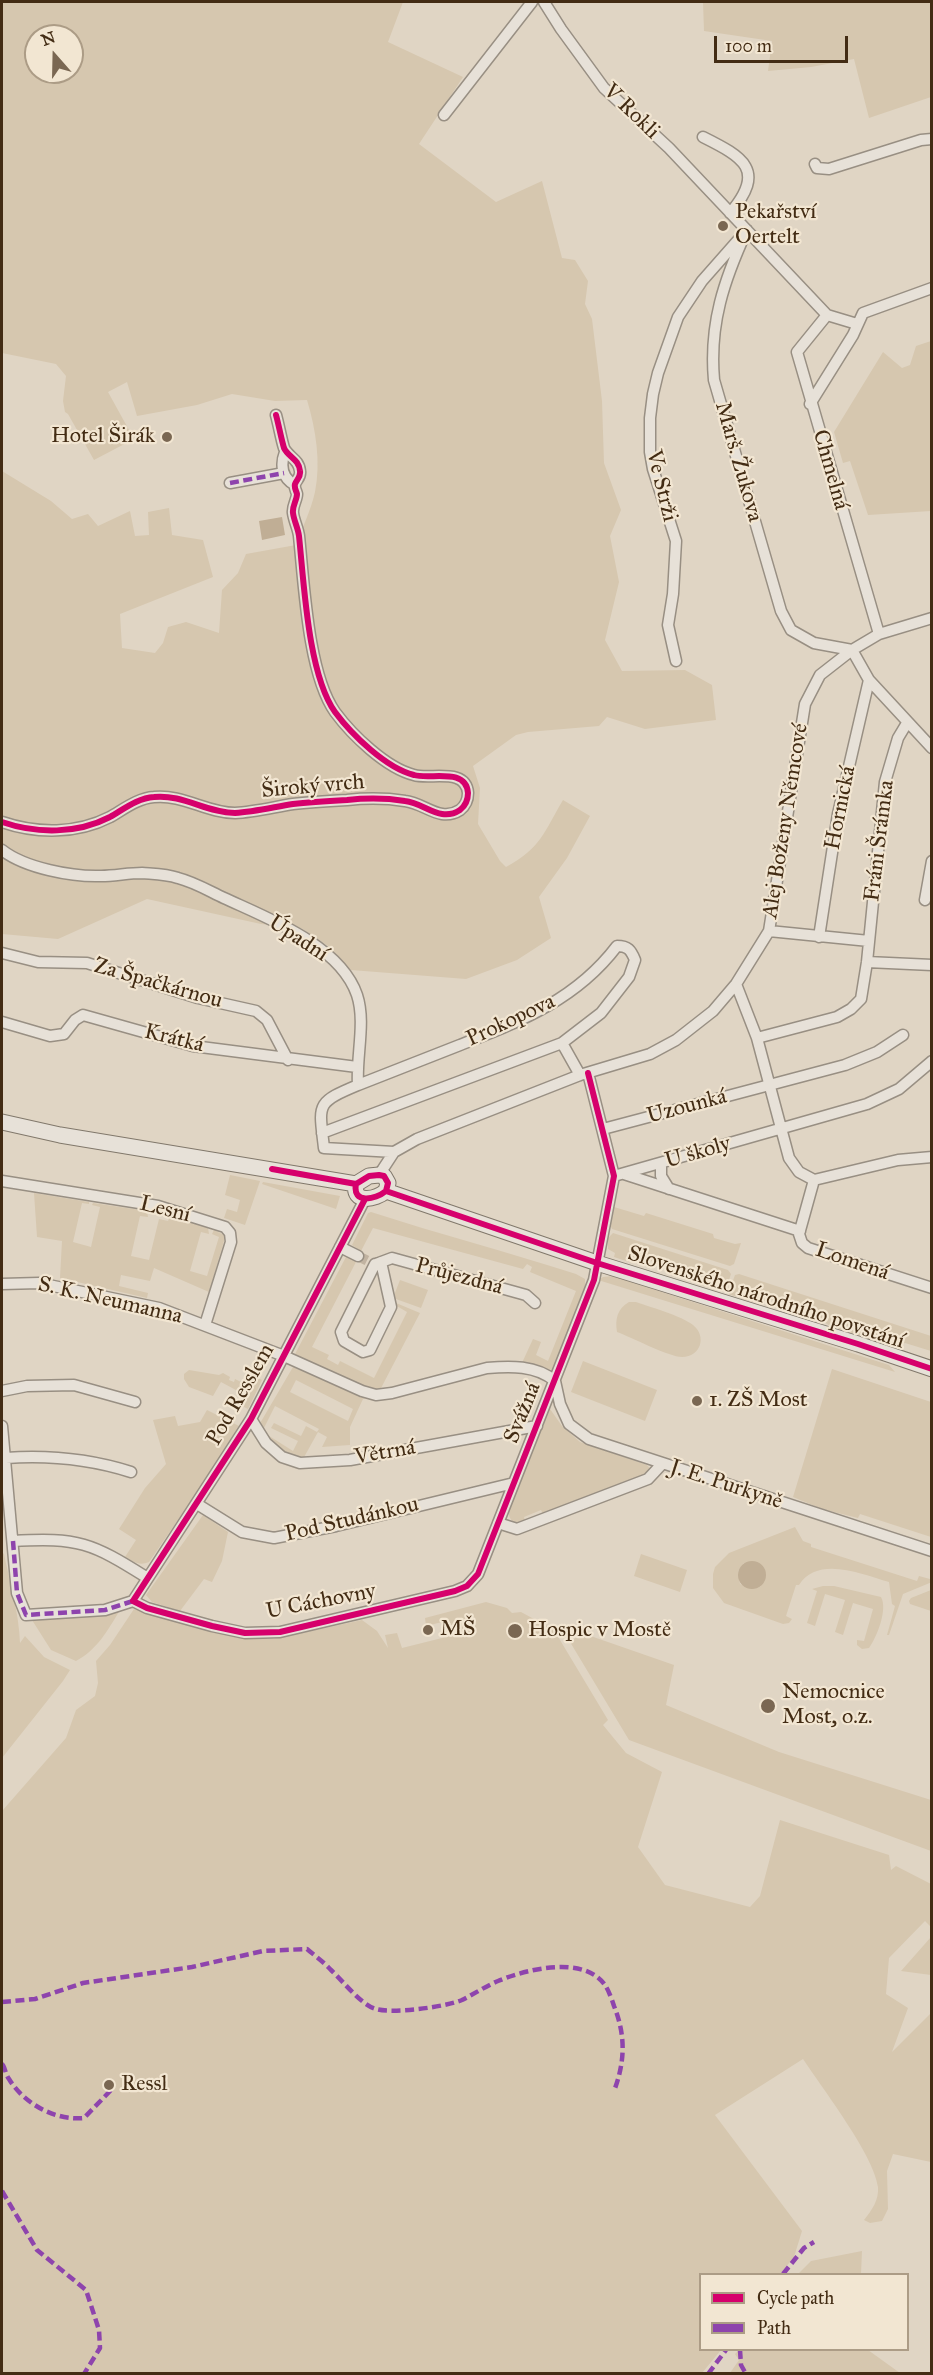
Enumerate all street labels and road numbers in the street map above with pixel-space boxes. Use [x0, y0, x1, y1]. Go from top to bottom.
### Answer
street label: V Rokli [597, 79, 665, 145]
street label: Marš. Žukova [708, 399, 768, 525]
street label: Chmelná [806, 427, 854, 513]
street label: Ve Strži [639, 448, 683, 524]
street label: Alej Boženy Němcové [758, 721, 814, 921]
street label: Hornická [820, 764, 862, 852]
street label: Široký vrch [260, 769, 366, 805]
street label: Fráni Šrámka [859, 779, 901, 903]
street label: Úpadní [263, 910, 333, 968]
street label: Za Špačkárnou [91, 953, 225, 1015]
street label: Prokopova [462, 989, 560, 1053]
street label: Krátká [141, 1019, 207, 1059]
street label: Uzounká [644, 1084, 730, 1130]
street label: U školy [662, 1131, 734, 1175]
street label: Lesní [137, 1191, 193, 1229]
street label: Lomená [812, 1237, 892, 1287]
street label: Slovenského národního povstání [624, 1241, 908, 1355]
street label: Průjezdná [412, 1253, 506, 1301]
street label: S. K. Neumanna [35, 1272, 185, 1330]
street label: Pod Resslem [201, 1339, 281, 1451]
street label: Svážná [499, 1379, 547, 1447]
street label: Větrná [352, 1435, 418, 1471]
street label: J. E. Purkyně [666, 1454, 786, 1516]
street label: Pod Studánkou [283, 1492, 421, 1548]
street label: U Cáchovny [264, 1578, 378, 1626]

